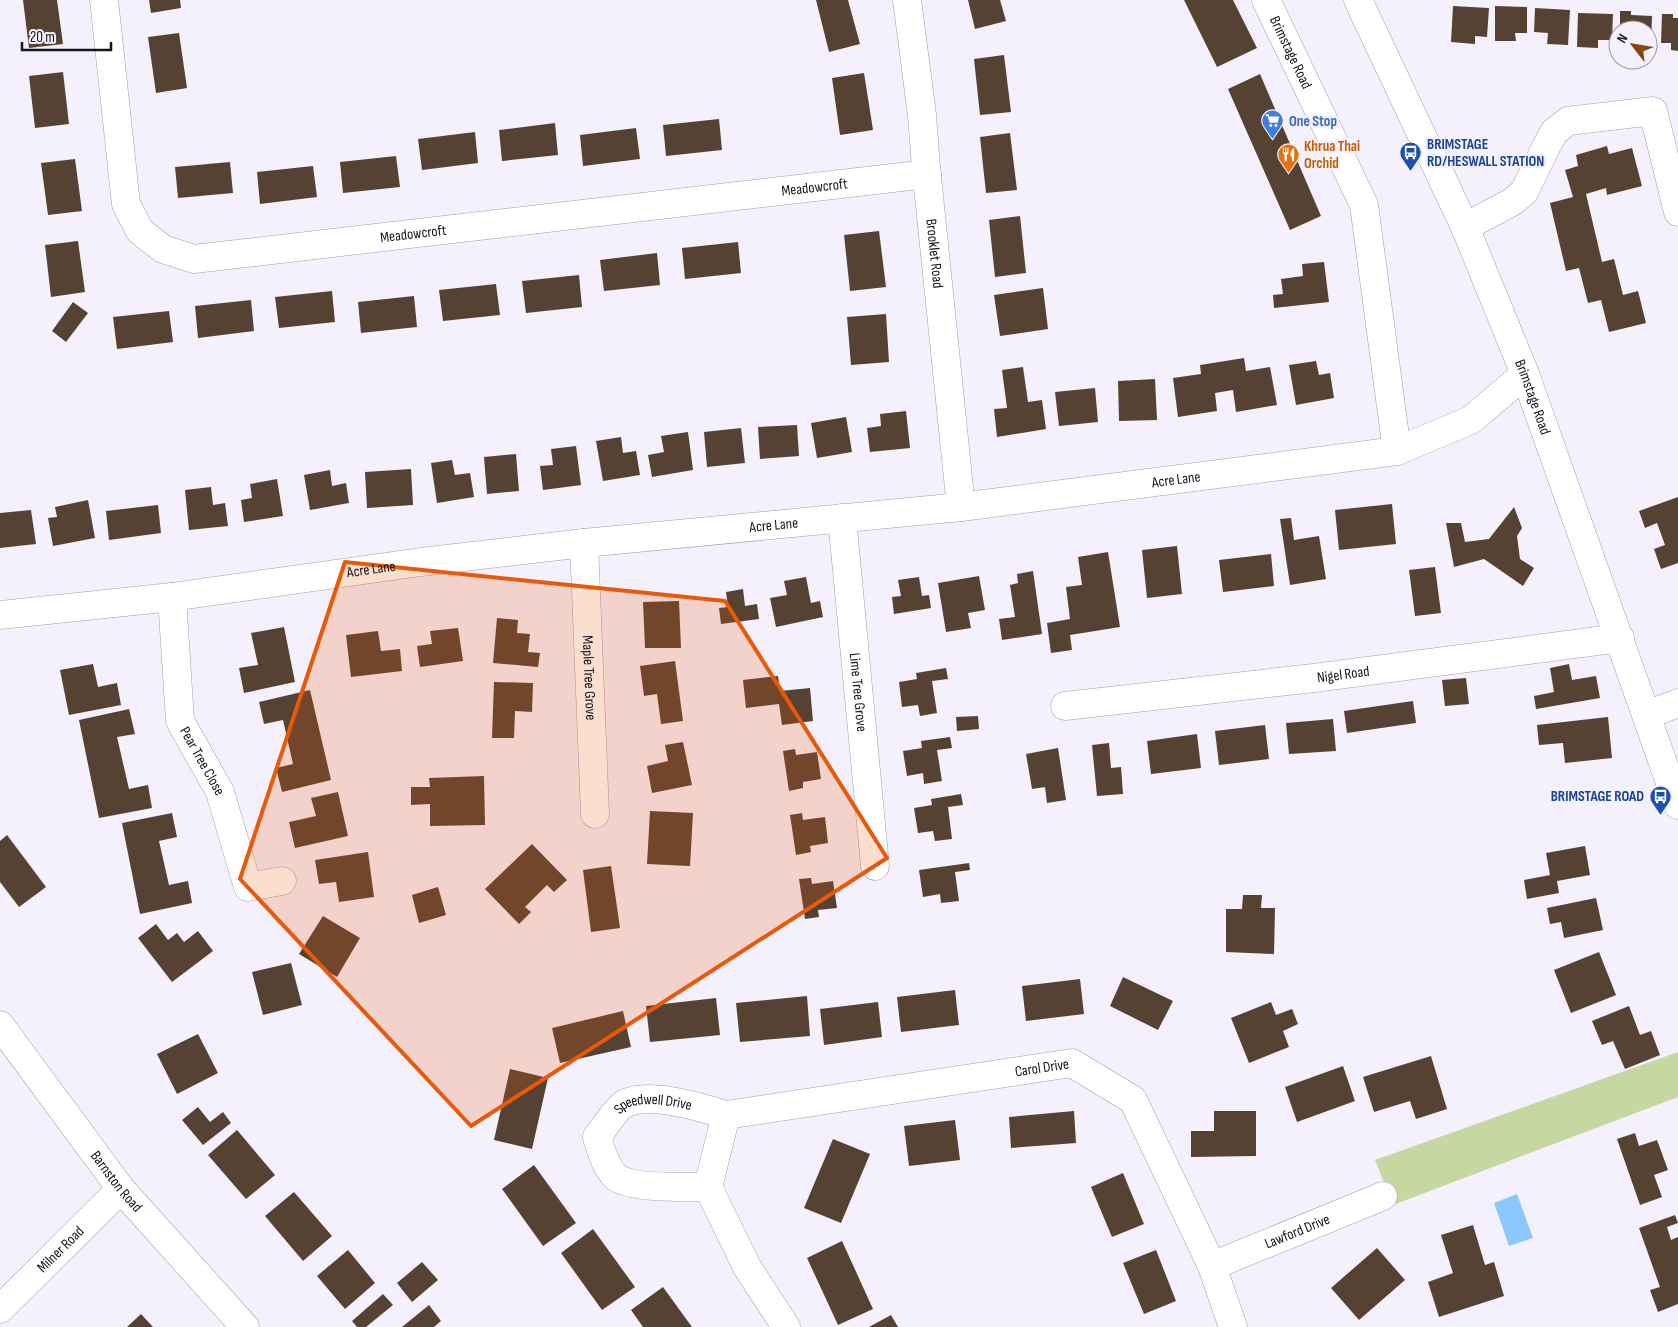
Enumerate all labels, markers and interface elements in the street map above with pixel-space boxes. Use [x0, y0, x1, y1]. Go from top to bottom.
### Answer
street label: Brimstage Road [1266, 13, 1317, 92]
scale bar [22, 20, 111, 52]
north arrow [1608, 20, 1658, 70]
text: 20 m [30, 28, 55, 47]
text: N [1613, 31, 1631, 46]
supermarket icon: One Stop [1261, 109, 1285, 140]
place label: One Stop [1289, 112, 1337, 131]
place label: BRIMSTAGE RD/HESWALL STATION [1427, 135, 1544, 171]
place label: Khrua Thai Orchid [1304, 137, 1360, 173]
bus stop icon: BRIMSTAGE RD/HESWALL STATION [1399, 141, 1423, 172]
restaurant icon: Khrua Thai Orchid [1276, 143, 1300, 174]
street label: Meadowcroft [780, 174, 849, 200]
street label: Brooklet Road [922, 218, 948, 289]
street label: Meadowcroft [379, 220, 448, 247]
street label: Brimstage Road [1511, 357, 1555, 437]
street label: Acre Lane [1150, 467, 1201, 492]
street label: Acre Lane [747, 513, 799, 537]
street label: Acre Lane [345, 556, 397, 582]
street label: Maple Tree Grove [578, 635, 601, 721]
street label: Lime Tree Grove [845, 652, 872, 733]
street label: Nigel Road [1316, 661, 1371, 687]
street label: Pear Tree Close [175, 723, 229, 799]
bus stop icon: BRIMSTAGE ROAD [1648, 784, 1672, 815]
place label: BRIMSTAGE ROAD [1551, 787, 1644, 806]
street label: Carol Drive [1014, 1054, 1070, 1081]
street label: Speedwell Drive [609, 1090, 694, 1118]
street label: Barnston Road [86, 1147, 147, 1216]
street label: Lawford Drive [1262, 1209, 1333, 1253]
street label: Milner Road [33, 1222, 88, 1277]

